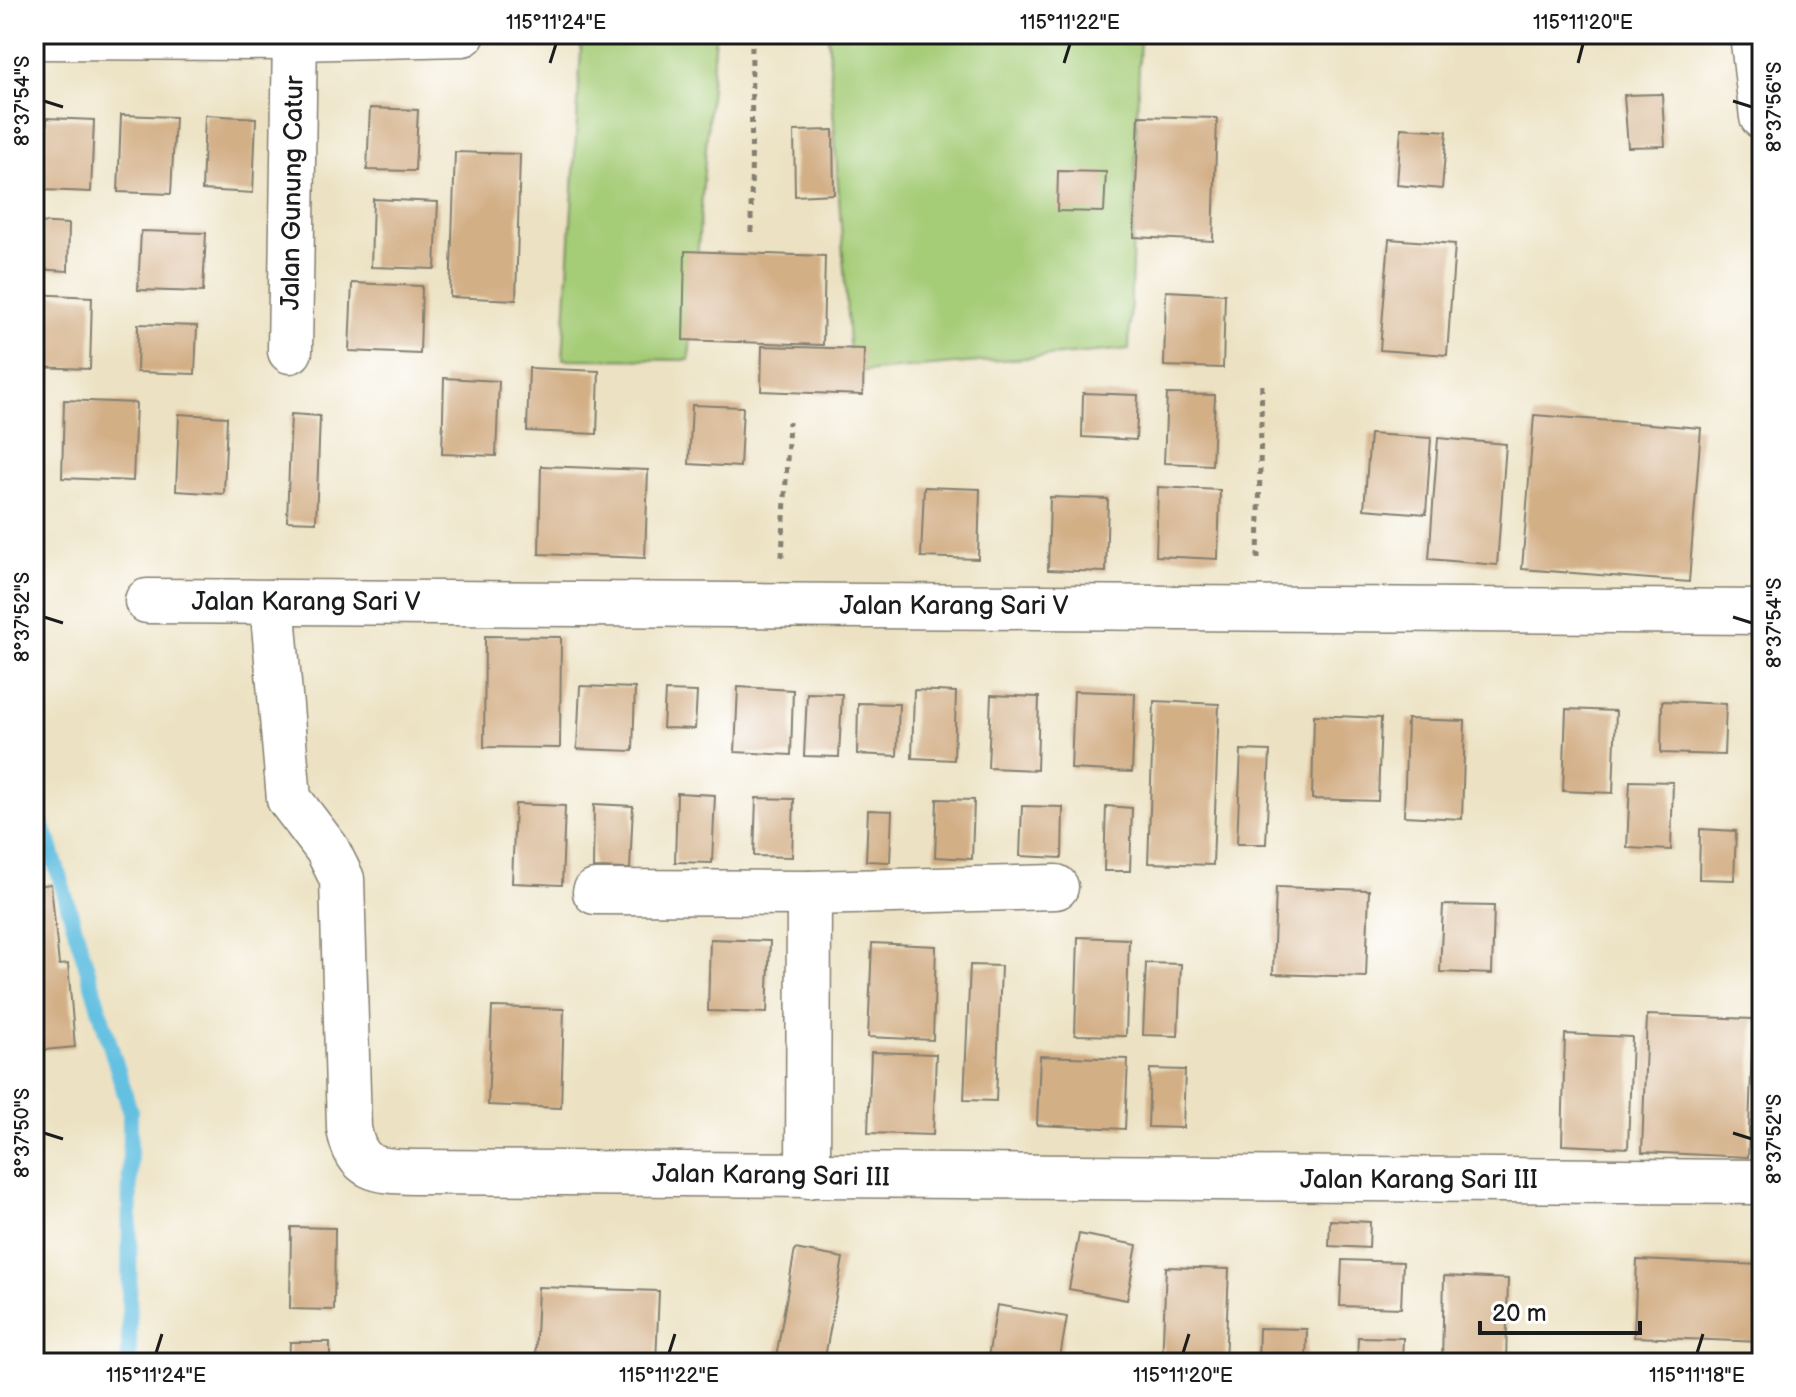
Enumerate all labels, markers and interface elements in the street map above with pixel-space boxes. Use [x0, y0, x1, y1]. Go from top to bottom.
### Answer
text: 115°11'24"E [506, 11, 606, 35]
text: 115°11'22"E [1020, 11, 1120, 35]
text: 115°11'20"E [1533, 11, 1633, 35]
text: 8°37'54"S [11, 56, 35, 146]
text: 8°37'56"S [1763, 62, 1787, 152]
street label: Jalan Gunung Catur [275, 75, 311, 310]
text: 8°37'52"S [11, 572, 35, 662]
text: 8°37'54"S [1763, 578, 1787, 668]
street label: Jalan Karang Sari V [192, 587, 420, 618]
street label: Jalan Karang Sari V [840, 591, 1068, 622]
text: 8°37'50"S [11, 1088, 35, 1178]
text: 8°37'52"S [1763, 1094, 1787, 1184]
street label: Jalan Karang Sari III [652, 1158, 890, 1194]
street label: Jalan Karang Sari III [1300, 1165, 1538, 1196]
scale bar [1480, 1285, 1640, 1335]
text: 20 m [1492, 1299, 1547, 1328]
text: 115°11'24"E [106, 1364, 206, 1388]
text: 115°11'22"E [619, 1364, 719, 1388]
text: 115°11'20"E [1133, 1364, 1233, 1388]
text: 115°11'18"E [1649, 1364, 1745, 1388]

